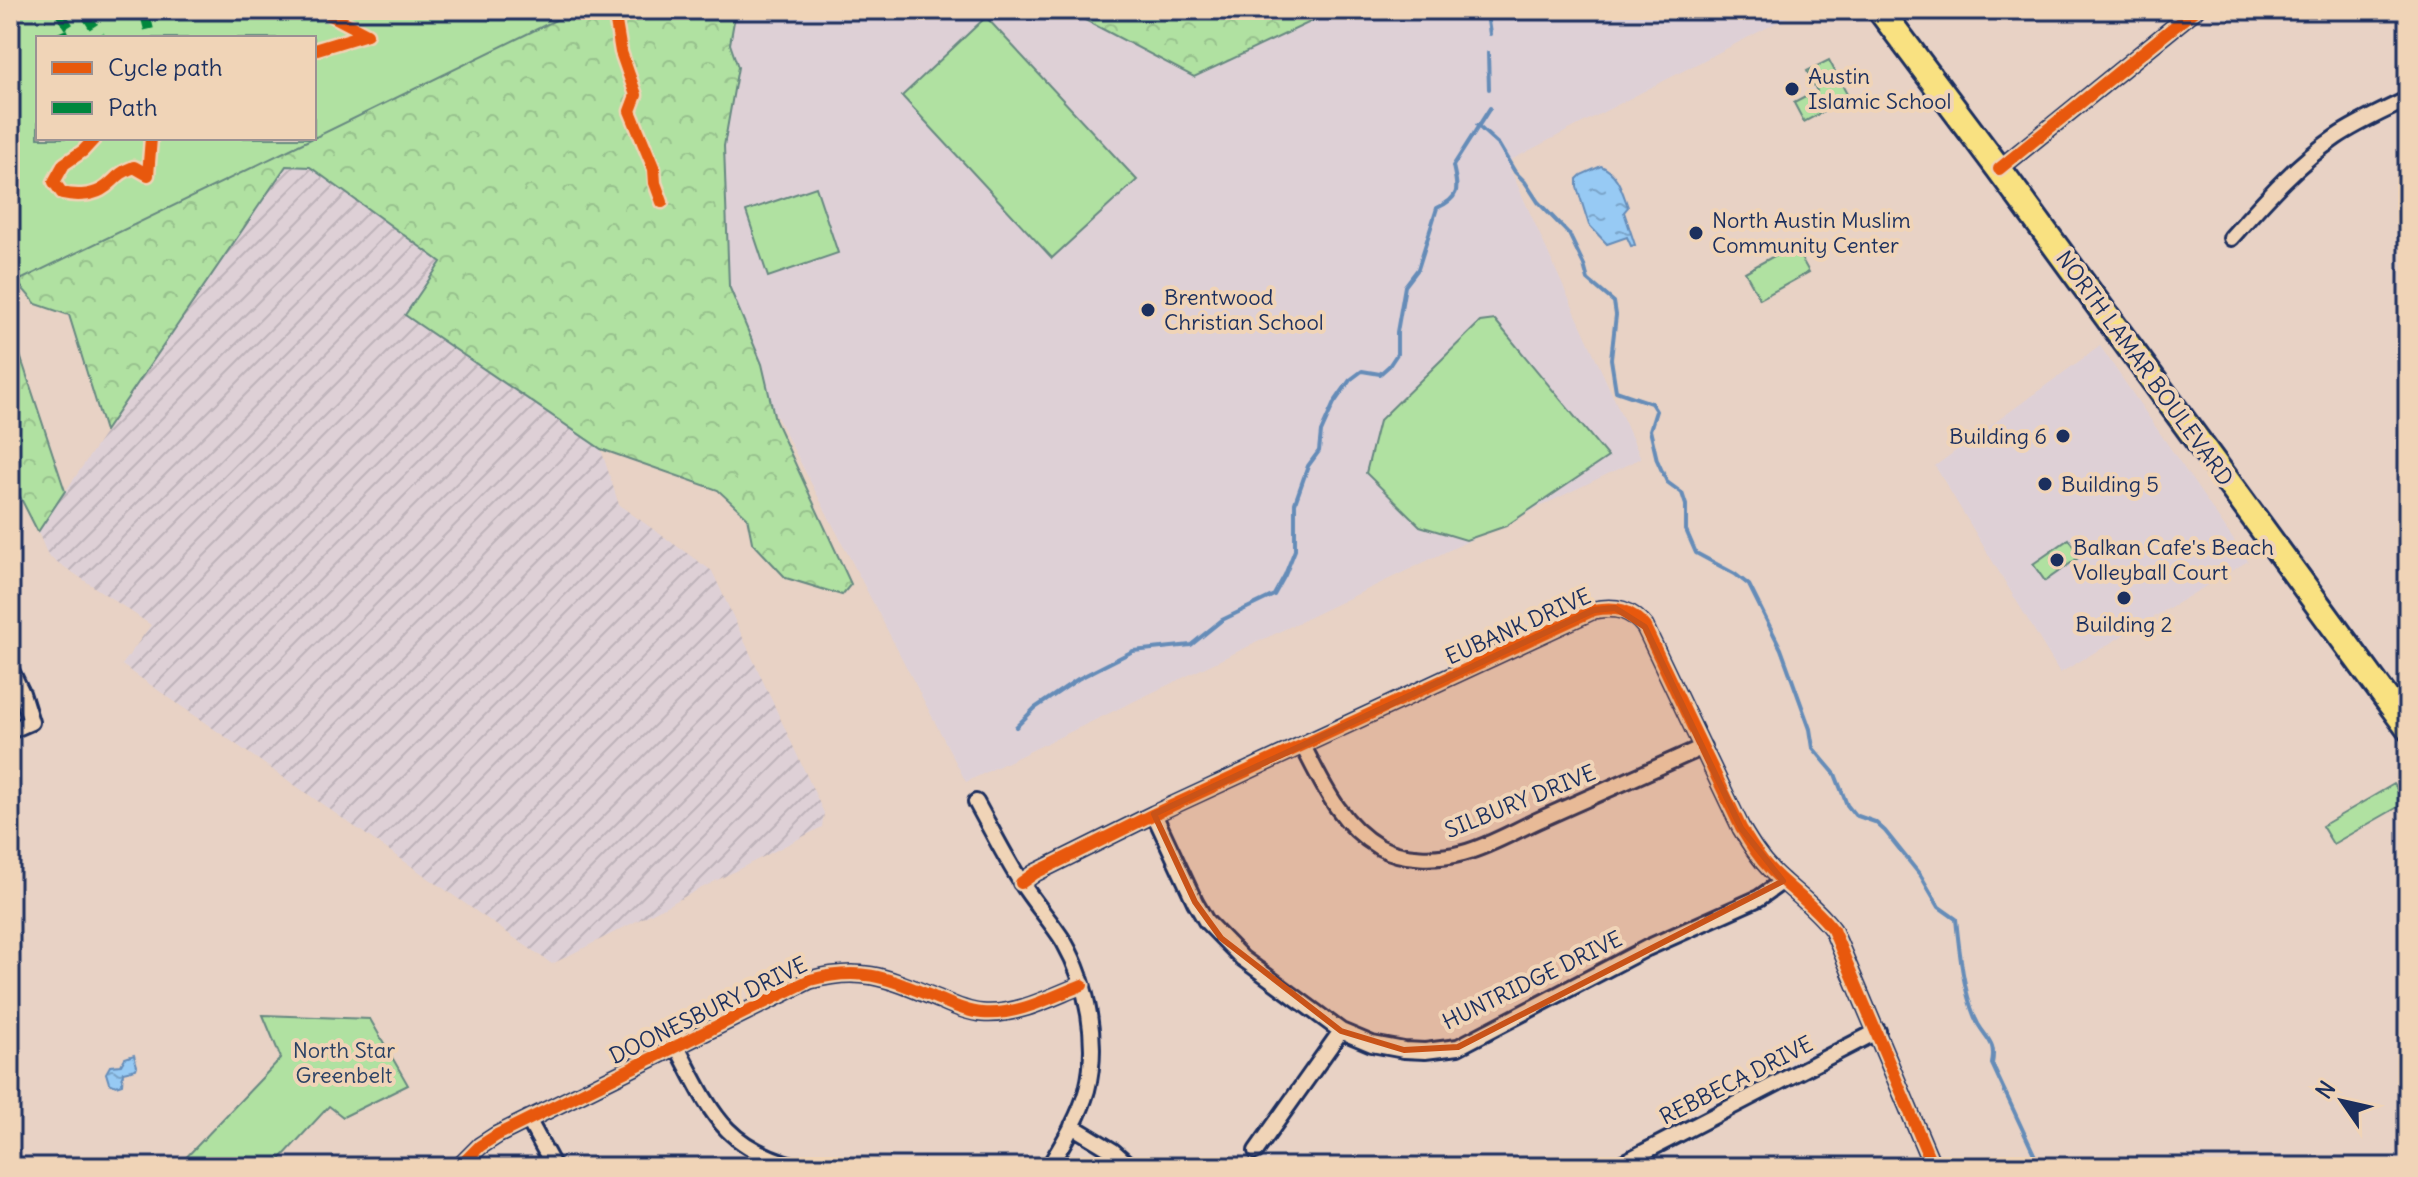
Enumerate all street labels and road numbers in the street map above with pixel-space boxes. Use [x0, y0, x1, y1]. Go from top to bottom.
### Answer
street label: NORTH LAMAR BOULEVARD [2050, 245, 2240, 491]
street label: EUBANK DRIVE [1441, 581, 1595, 671]
street label: SILBURY DRIVE [1440, 758, 1600, 844]
street label: HUNTRIDGE DRIVE [1437, 924, 1627, 1036]
street label: DOONESBURY DRIVE [605, 950, 811, 1070]
street label: REBBECA DRIVE [1655, 1029, 1817, 1131]

